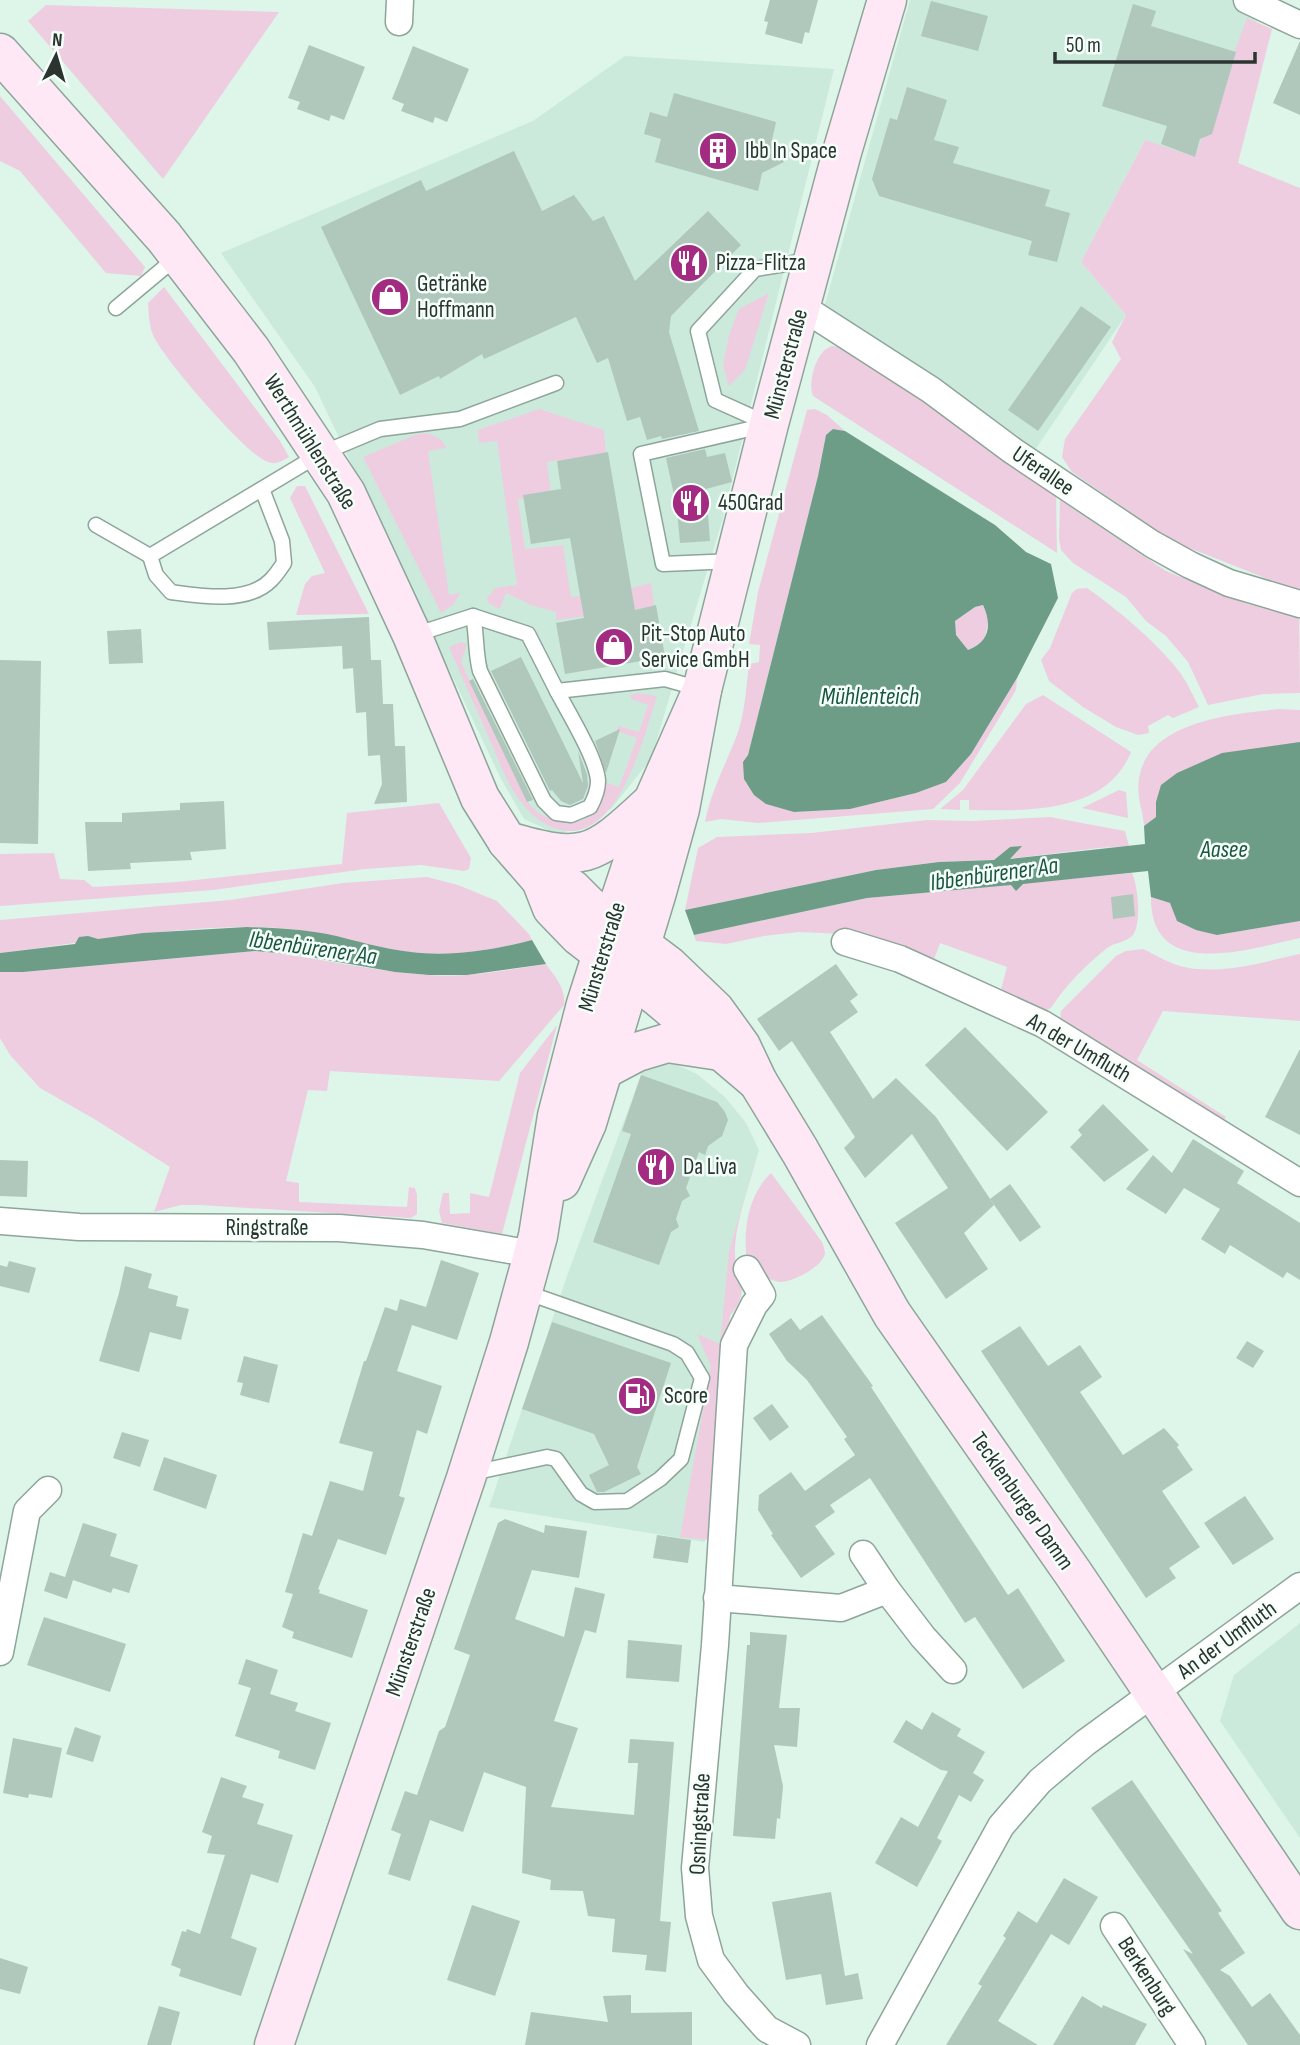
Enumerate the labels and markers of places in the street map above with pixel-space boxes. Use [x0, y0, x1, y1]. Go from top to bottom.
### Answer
building icon: Ibb In Space [697, 130, 739, 172]
place label: Ibb In Space [745, 137, 837, 165]
restaurant icon: Pizza-Flitza [668, 242, 710, 284]
place label: Pizza-Flitza [716, 249, 806, 277]
place label: Getränke Hoffmann [417, 270, 495, 324]
shop icon: Getränke Hoffmann [369, 276, 411, 318]
restaurant icon: 450Grad [670, 482, 712, 524]
place label: 450Grad [718, 489, 783, 517]
place label: Pit-Stop Auto Service GmbH [641, 620, 750, 674]
shop icon: Pit-Stop Auto Service GmbH [593, 626, 635, 668]
restaurant icon: Da Liva [635, 1146, 677, 1188]
place label: Da Liva [683, 1153, 737, 1181]
fuel station icon: Score [616, 1375, 658, 1417]
place label: Score [664, 1382, 708, 1410]

